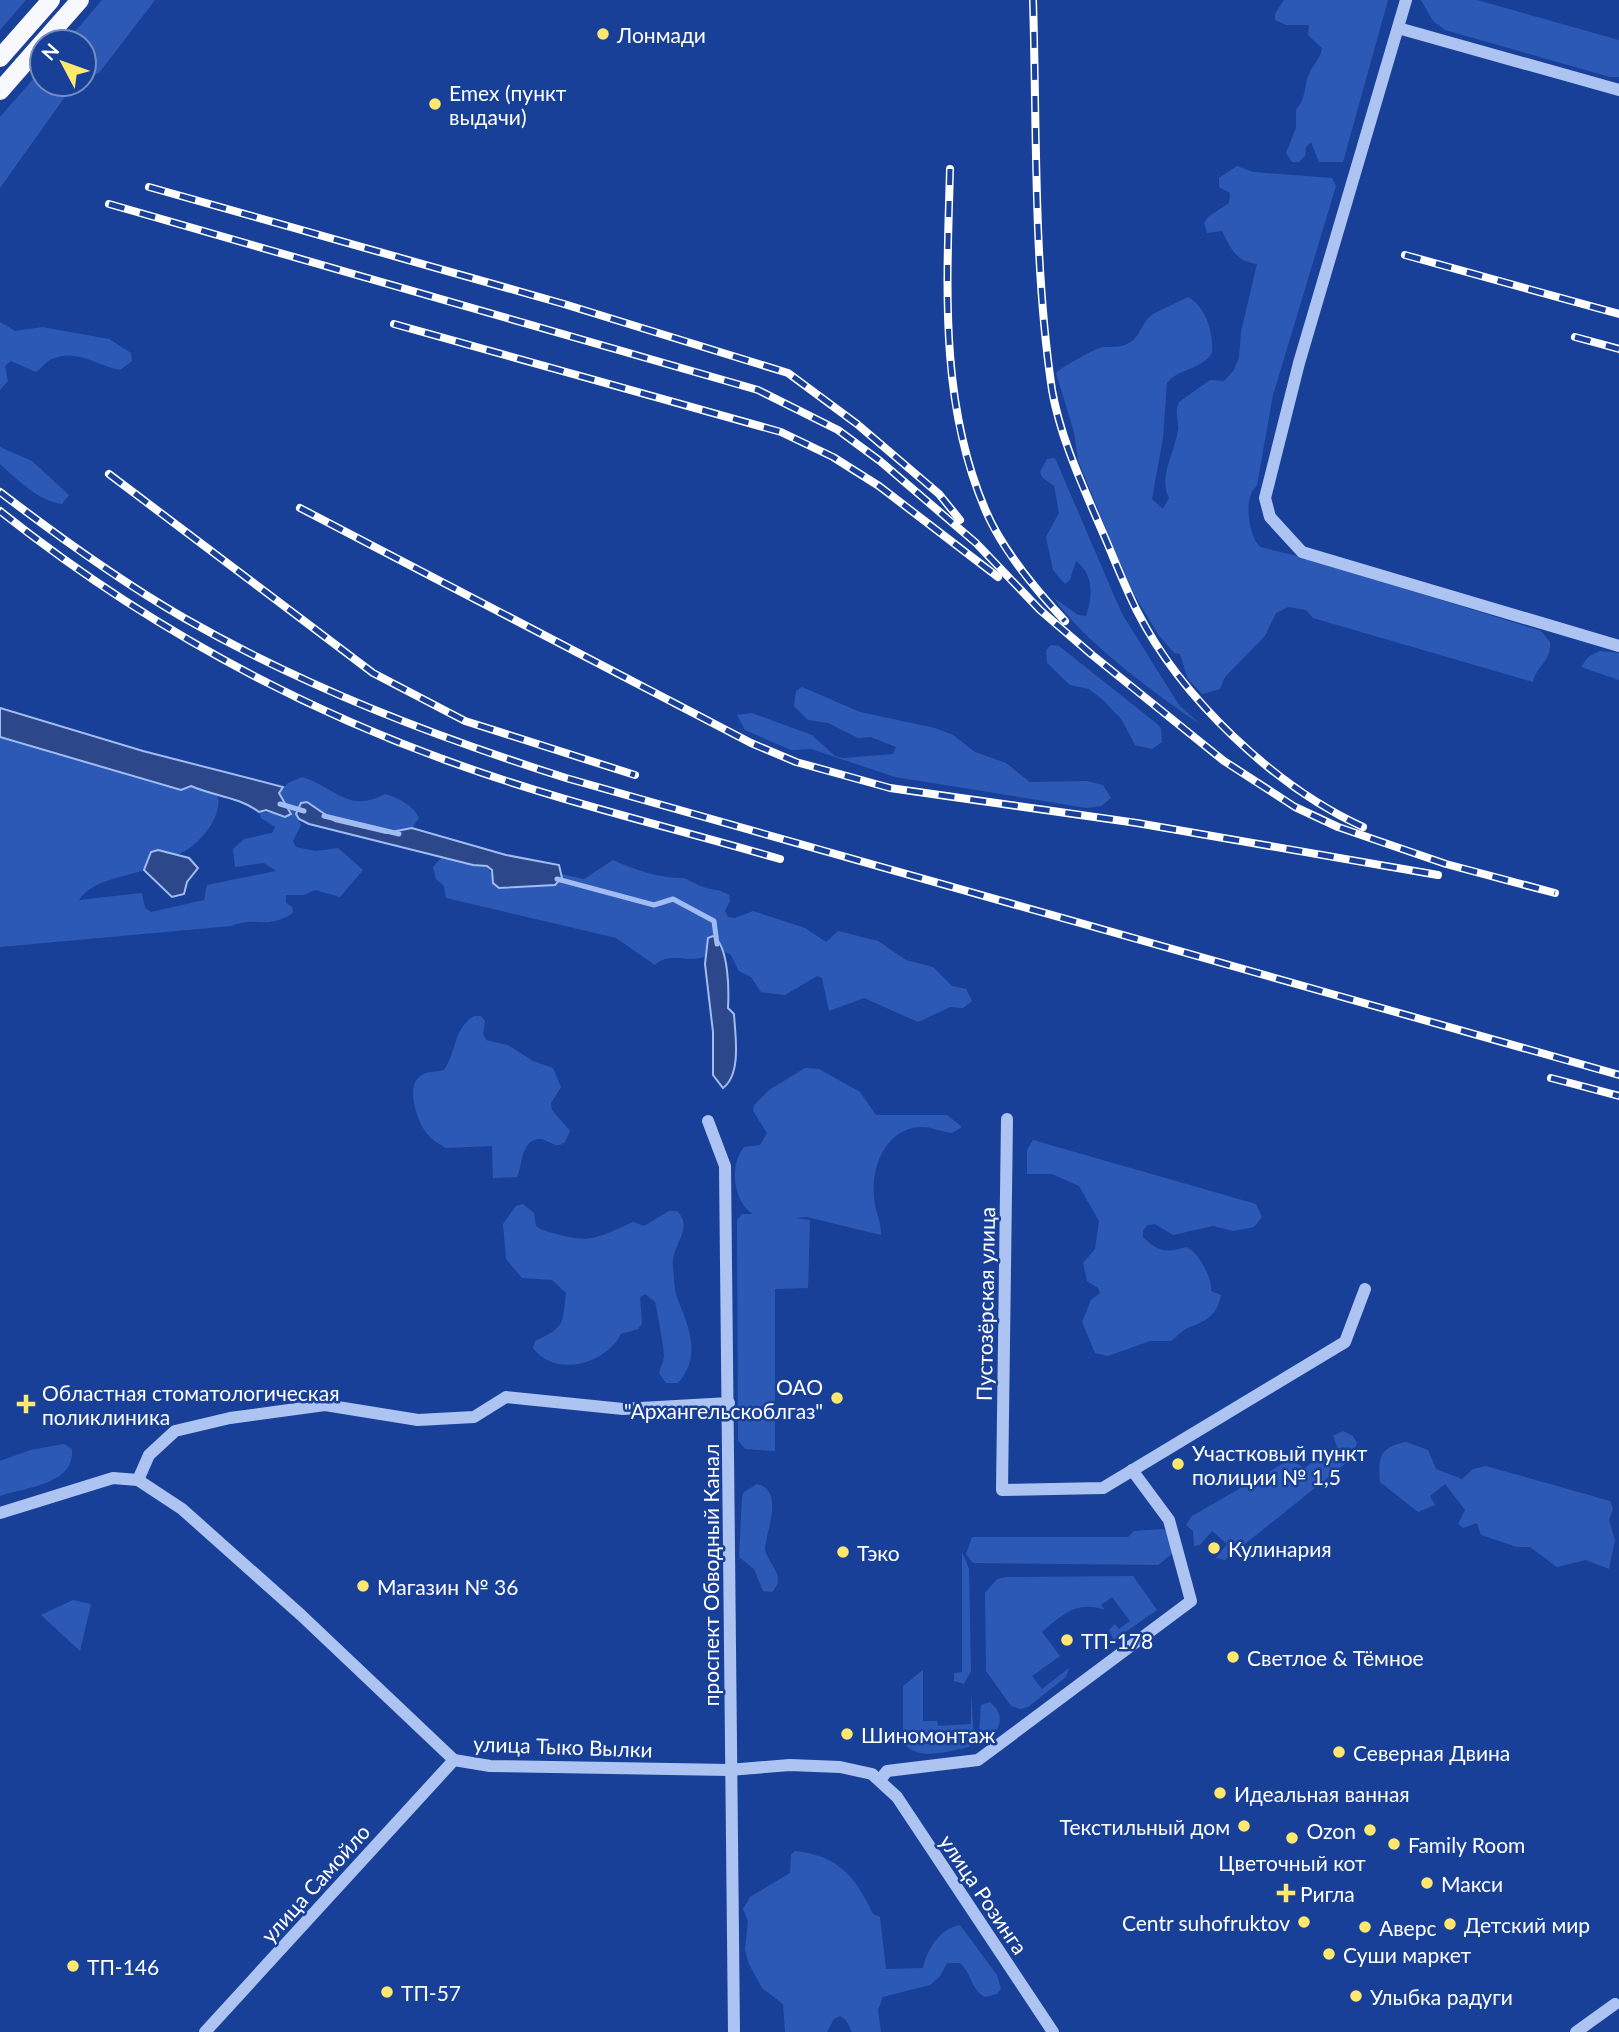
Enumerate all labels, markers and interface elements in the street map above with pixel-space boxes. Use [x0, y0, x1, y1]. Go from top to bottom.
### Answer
place label: Лонмади [616, 22, 706, 47]
marker: Лонмади [595, 26, 611, 42]
north arrow [28, 28, 98, 98]
text: N [36, 38, 63, 65]
place label: Emex (пункт выдачи) [449, 80, 567, 129]
marker: Emex (пункт выдачи) [427, 96, 443, 112]
street label: Пустозёрская улица [971, 1207, 999, 1401]
place label: ОАО "Архангельскоблгаз" [624, 1374, 823, 1423]
place label: Областная стоматологическая поликлиника [42, 1380, 340, 1429]
marker: ОАО "Архангельскоблгаз" [829, 1390, 845, 1406]
marker: Областная стоматологическая поликлиника [16, 1394, 36, 1414]
place label: Участковый пункт полиции № 1,5 [1192, 1440, 1368, 1489]
street label: проспект Обводный Канал [698, 1444, 723, 1706]
marker: Участковый пункт полиции № 1,5 [1170, 1456, 1186, 1472]
place label: Кулинария [1228, 1536, 1332, 1561]
place label: Тэко [857, 1540, 900, 1565]
marker: Кулинария [1206, 1540, 1222, 1556]
marker: Тэко [835, 1544, 851, 1560]
place label: Магазин № 36 [377, 1574, 518, 1599]
marker: Магазин № 36 [355, 1578, 371, 1594]
place label: ТП-178 [1081, 1628, 1153, 1653]
marker: ТП-178 [1059, 1632, 1075, 1648]
place label: Светлое & Тёмное [1247, 1645, 1424, 1670]
marker: Светлое & Тёмное [1225, 1649, 1241, 1665]
place label: Шиномонтаж [861, 1722, 996, 1747]
marker: Шиномонтаж [839, 1726, 855, 1742]
street label: улица Тыко Вылки [473, 1730, 653, 1762]
place label: Северная Двина [1353, 1740, 1510, 1765]
marker: Северная Двина [1331, 1744, 1347, 1760]
place label: Идеальная ванная [1234, 1781, 1410, 1806]
marker: Идеальная ванная [1212, 1785, 1228, 1801]
place label: Текстильный дом [1060, 1814, 1230, 1839]
marker: Текстильный дом [1236, 1818, 1252, 1834]
place label: Ozon [1307, 1818, 1356, 1843]
street label: улица Самойло [255, 1819, 375, 1947]
marker: Ozon [1362, 1822, 1378, 1838]
street label: улица Розинга [935, 1829, 1033, 1959]
marker: Цветочный кот [1284, 1830, 1300, 1846]
place label: Family Room [1408, 1832, 1525, 1857]
marker: Family Room [1386, 1836, 1402, 1852]
place label: Цветочный кот [1218, 1850, 1366, 1875]
place label: Макси [1441, 1871, 1503, 1896]
marker: Макси [1419, 1875, 1435, 1891]
place label: Ригла [1300, 1881, 1355, 1906]
marker: Ригла [1278, 1885, 1294, 1901]
place label: Centr suhofruktov [1122, 1910, 1290, 1935]
place label: Детский мир [1464, 1912, 1590, 1937]
marker: Centr suhofruktov [1296, 1914, 1312, 1930]
place label: Аверс [1379, 1915, 1436, 1940]
marker: Детский мир [1442, 1916, 1458, 1932]
marker: Аверс [1357, 1919, 1373, 1935]
place label: Суши маркет [1343, 1942, 1472, 1967]
marker: Суши маркет [1321, 1946, 1337, 1962]
place label: ТП-146 [87, 1954, 159, 1979]
marker: ТП-146 [65, 1958, 81, 1974]
place label: ТП-57 [401, 1980, 461, 2005]
marker: ТП-57 [379, 1984, 395, 2000]
place label: Улыбка радуги [1370, 1984, 1513, 2009]
marker: Улыбка радуги [1348, 1988, 1364, 2004]

